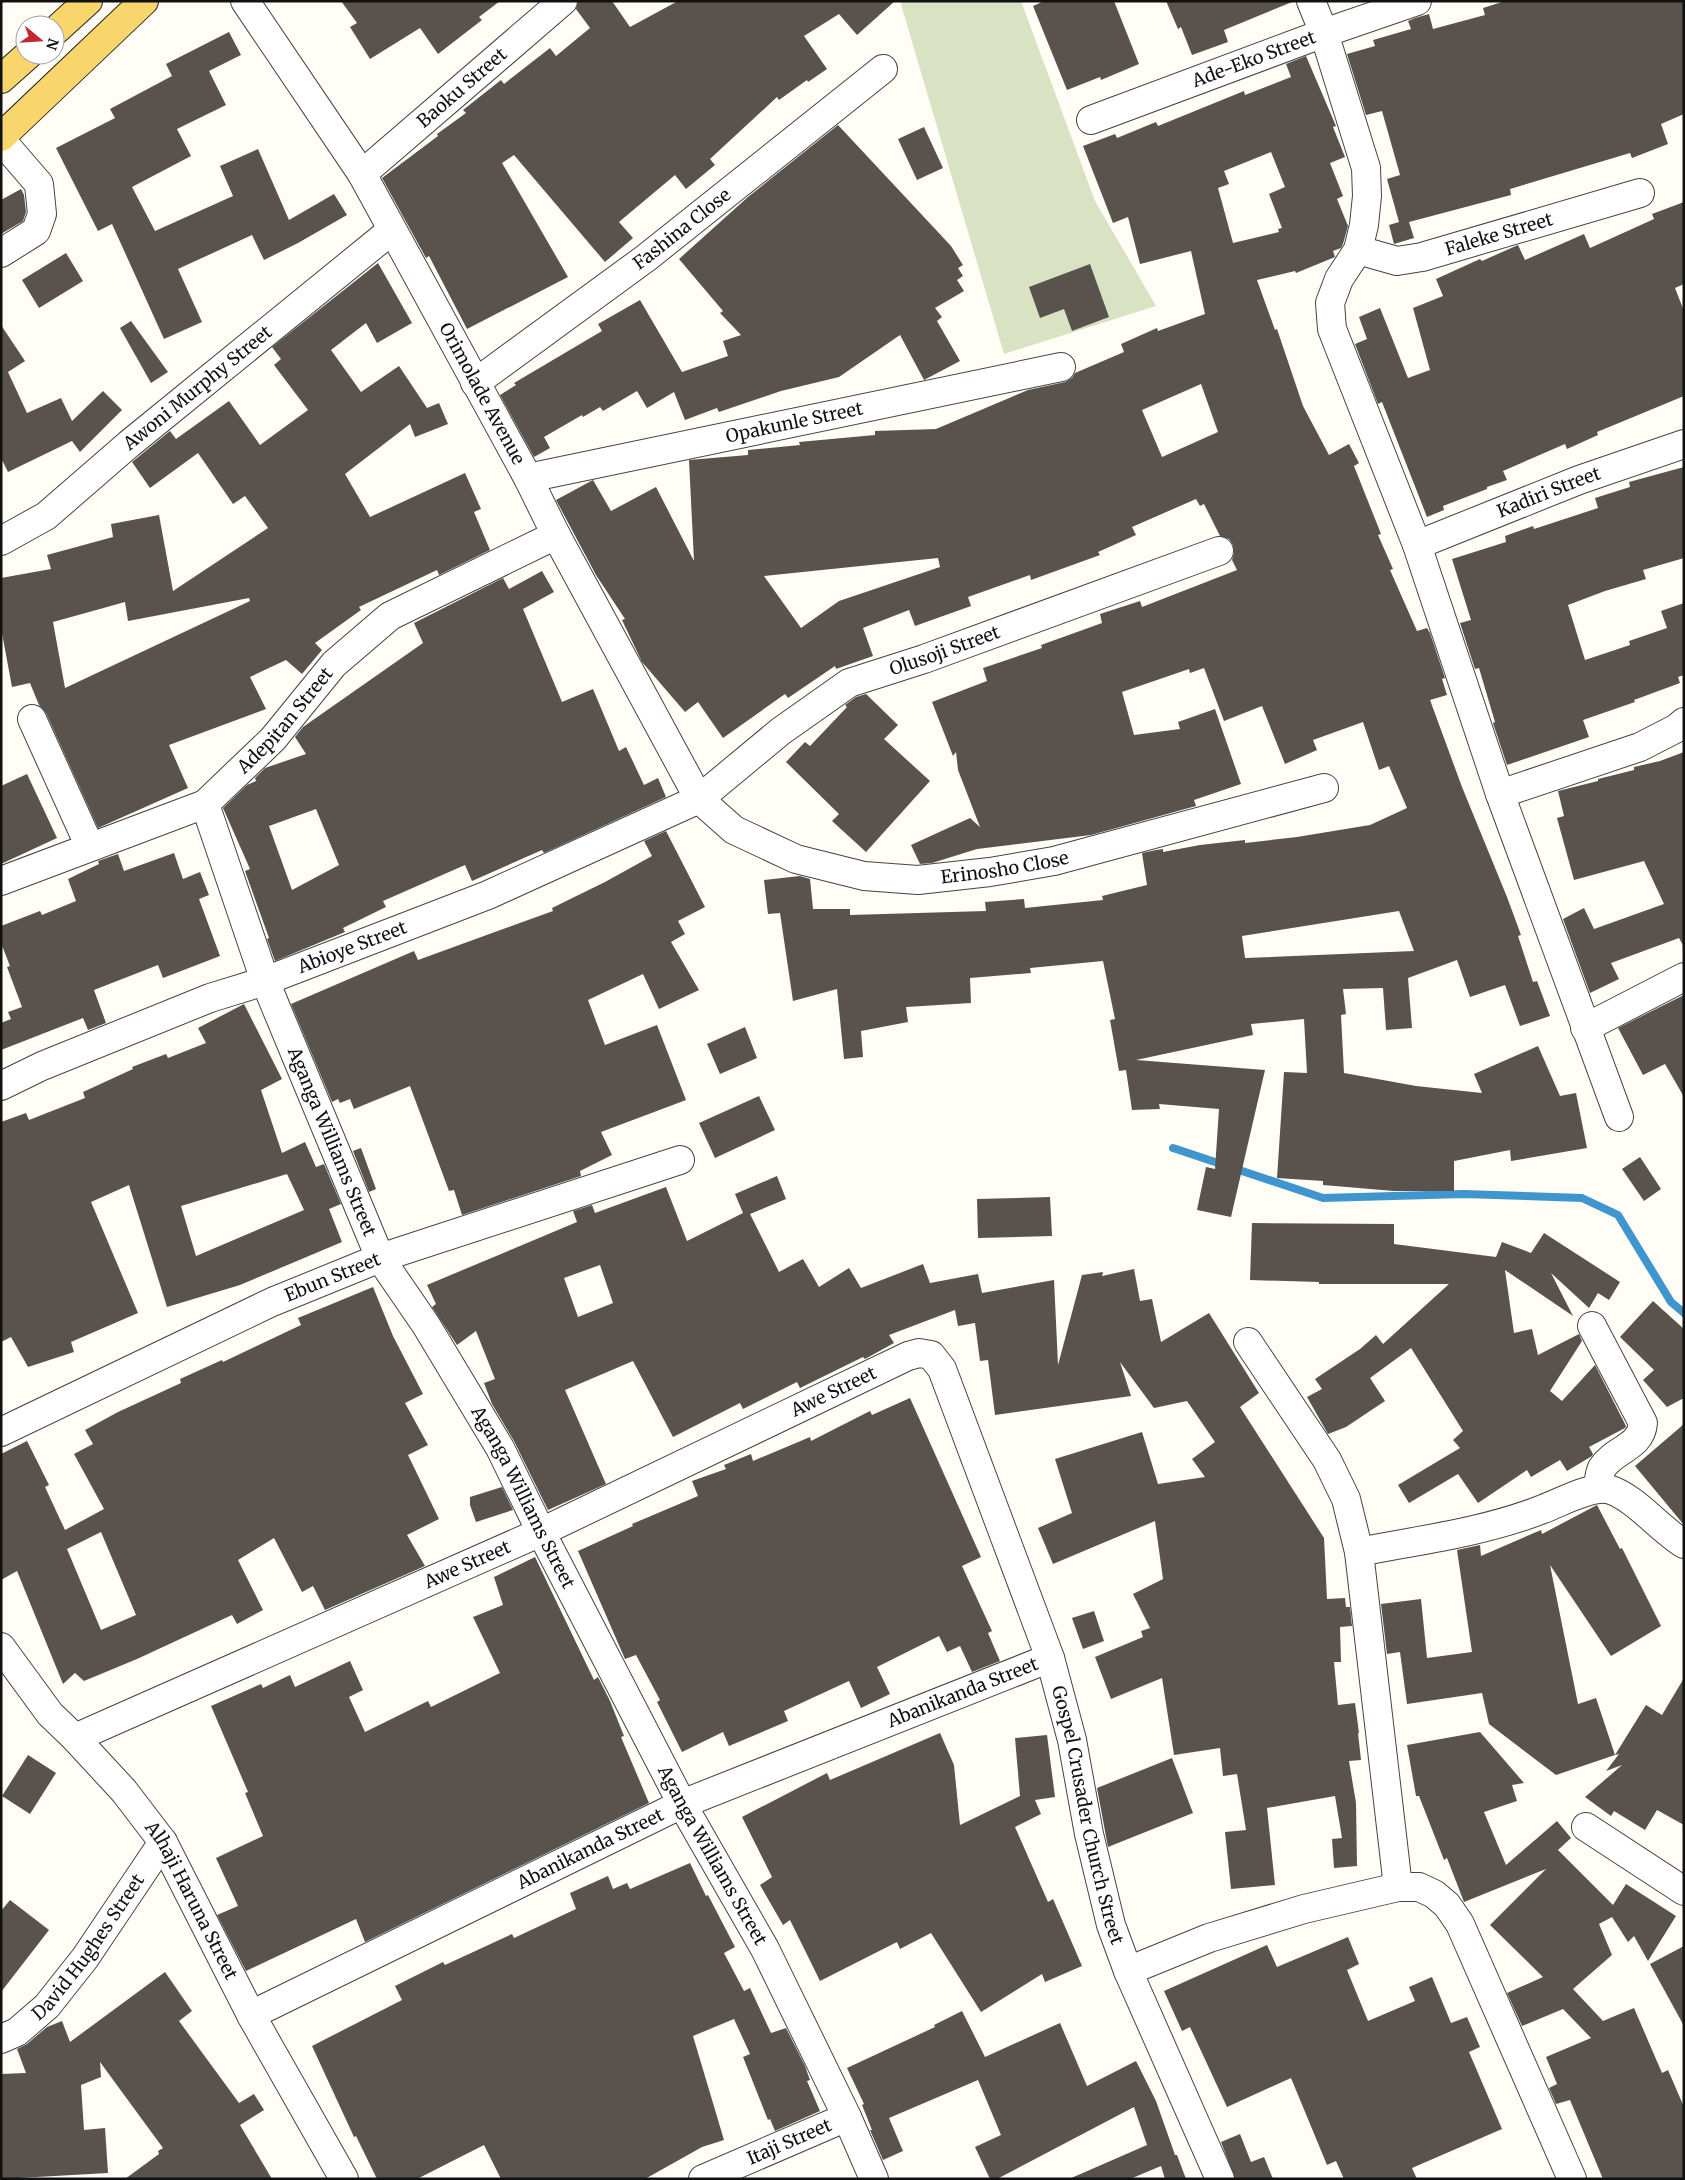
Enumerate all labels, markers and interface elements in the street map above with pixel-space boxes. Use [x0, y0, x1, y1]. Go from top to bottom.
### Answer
north arrow [15, 15, 65, 65]
street label: Ade-Eko Street [1188, 25, 1319, 93]
text: N [42, 36, 63, 52]
street label: Baoku Street [412, 43, 511, 132]
street label: Fashina Close [628, 183, 735, 275]
street label: Faleke Street [1442, 207, 1555, 261]
street label: Orimolade Avenue [434, 318, 530, 468]
street label: Awoni Murphy Street [118, 320, 276, 456]
street label: Opakunle Street [724, 397, 865, 448]
street label: Kadiri Street [1494, 461, 1603, 523]
street label: Olusoji Street [886, 620, 1003, 680]
street label: Adepitan Street [231, 662, 338, 779]
street label: Erinosho Close [940, 846, 1071, 888]
street label: Abioye Street [293, 915, 410, 979]
street label: Aganga Williams Street [282, 1043, 382, 1240]
street label: Ebun Street [281, 1247, 384, 1307]
street label: Awe Street [786, 1361, 880, 1422]
street label: Aganga Williams Street [466, 1401, 580, 1592]
street label: Awe Street [419, 1535, 514, 1594]
street label: Abanikanda Street [883, 1652, 1041, 1733]
street label: Gospel Crusader Church Street [1047, 1683, 1129, 1947]
street label: Aganga Williams Street [653, 1761, 772, 1949]
street label: Abanikanda Street [512, 1803, 667, 1894]
street label: Alhaji Haruna Street [140, 1816, 243, 1983]
street label: David Hughes Street [27, 1869, 149, 2025]
street label: Itaji Street [743, 2113, 835, 2170]

